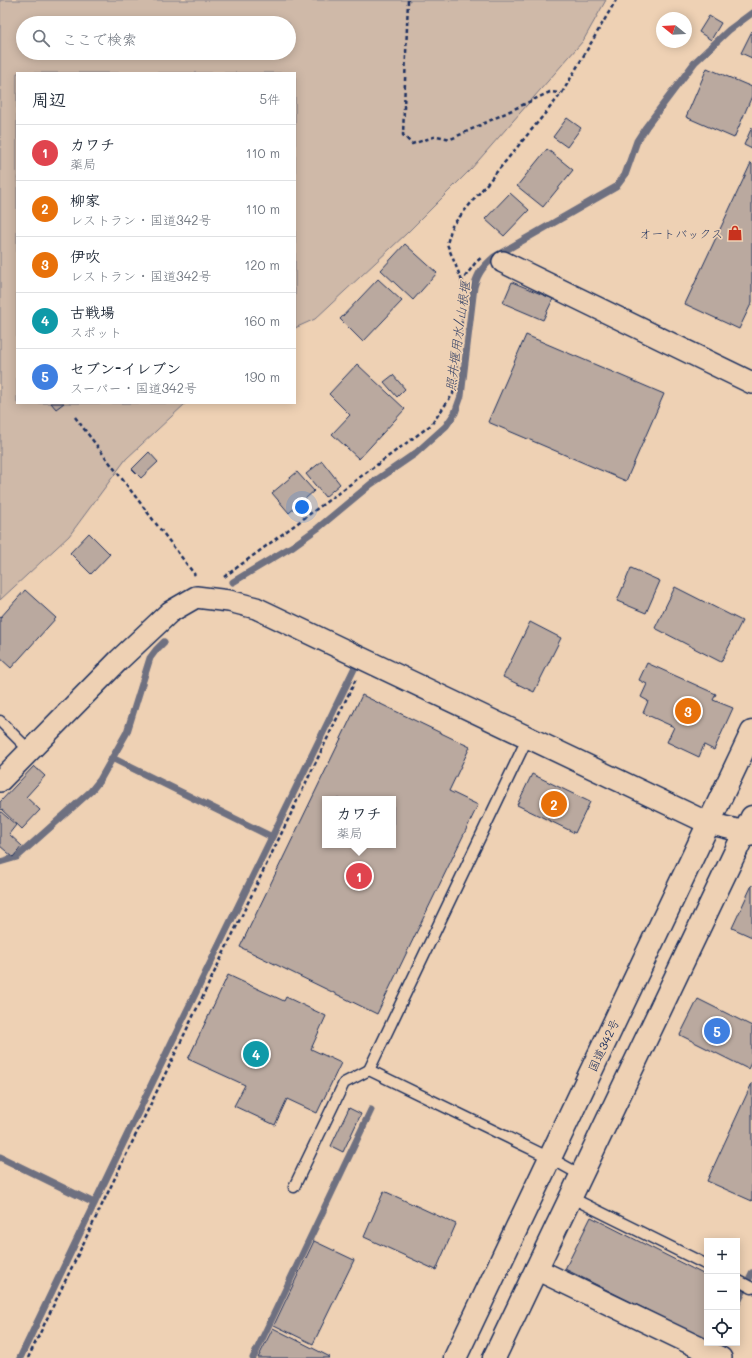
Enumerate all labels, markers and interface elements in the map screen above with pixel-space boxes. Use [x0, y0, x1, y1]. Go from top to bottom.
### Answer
north arrow [656, 12, 692, 48]
search box [16, 16, 296, 60]
icon: search [30, 27, 52, 49]
text: ここで検索 [62, 29, 137, 49]
text: 周辺 [32, 88, 66, 110]
text: 5件 [259, 90, 280, 107]
text: カワチ [70, 134, 115, 154]
text: 1 [42, 144, 48, 161]
text: 110 m [246, 144, 280, 161]
text: 薬局 [70, 155, 96, 172]
text: 柳家 [70, 190, 100, 210]
text: 2 [41, 200, 49, 217]
text: 110 m [246, 200, 280, 217]
text: レストラン · 国道342号 [70, 211, 212, 228]
shop icon: オートバックス [726, 224, 744, 242]
place label: オートバックス [639, 225, 723, 241]
text: 伊吹 [70, 246, 100, 266]
text: 3 [41, 256, 49, 273]
text: 120 m [244, 256, 280, 273]
text: レストラン · 国道342号 [70, 267, 212, 284]
water label: 照井堰用水/山根堰 [441, 278, 473, 392]
text: 古戦場 [70, 302, 115, 322]
text: 4 [41, 312, 49, 329]
text: 160 m [244, 312, 280, 329]
text: スポット [70, 323, 122, 340]
text: セブン-イレブン [70, 358, 181, 378]
text: 5 [41, 368, 49, 385]
text: 190 m [244, 368, 280, 385]
text: スーパー · 国道342号 [70, 379, 197, 396]
your location [292, 497, 312, 517]
pin: 3 [675, 696, 701, 726]
pin: 2 [541, 789, 567, 819]
popup [322, 796, 396, 848]
text: カワチ [336, 803, 382, 823]
text: 薬局 [336, 824, 363, 841]
pin: 1 [346, 861, 372, 891]
street label: 国道342号 [584, 1016, 622, 1074]
pin: 5 [704, 1016, 730, 1046]
pin: 4 [243, 1039, 269, 1069]
map controls [704, 1238, 740, 1346]
button: + [704, 1238, 740, 1274]
button: − [704, 1274, 740, 1310]
button: locate [704, 1310, 740, 1346]

